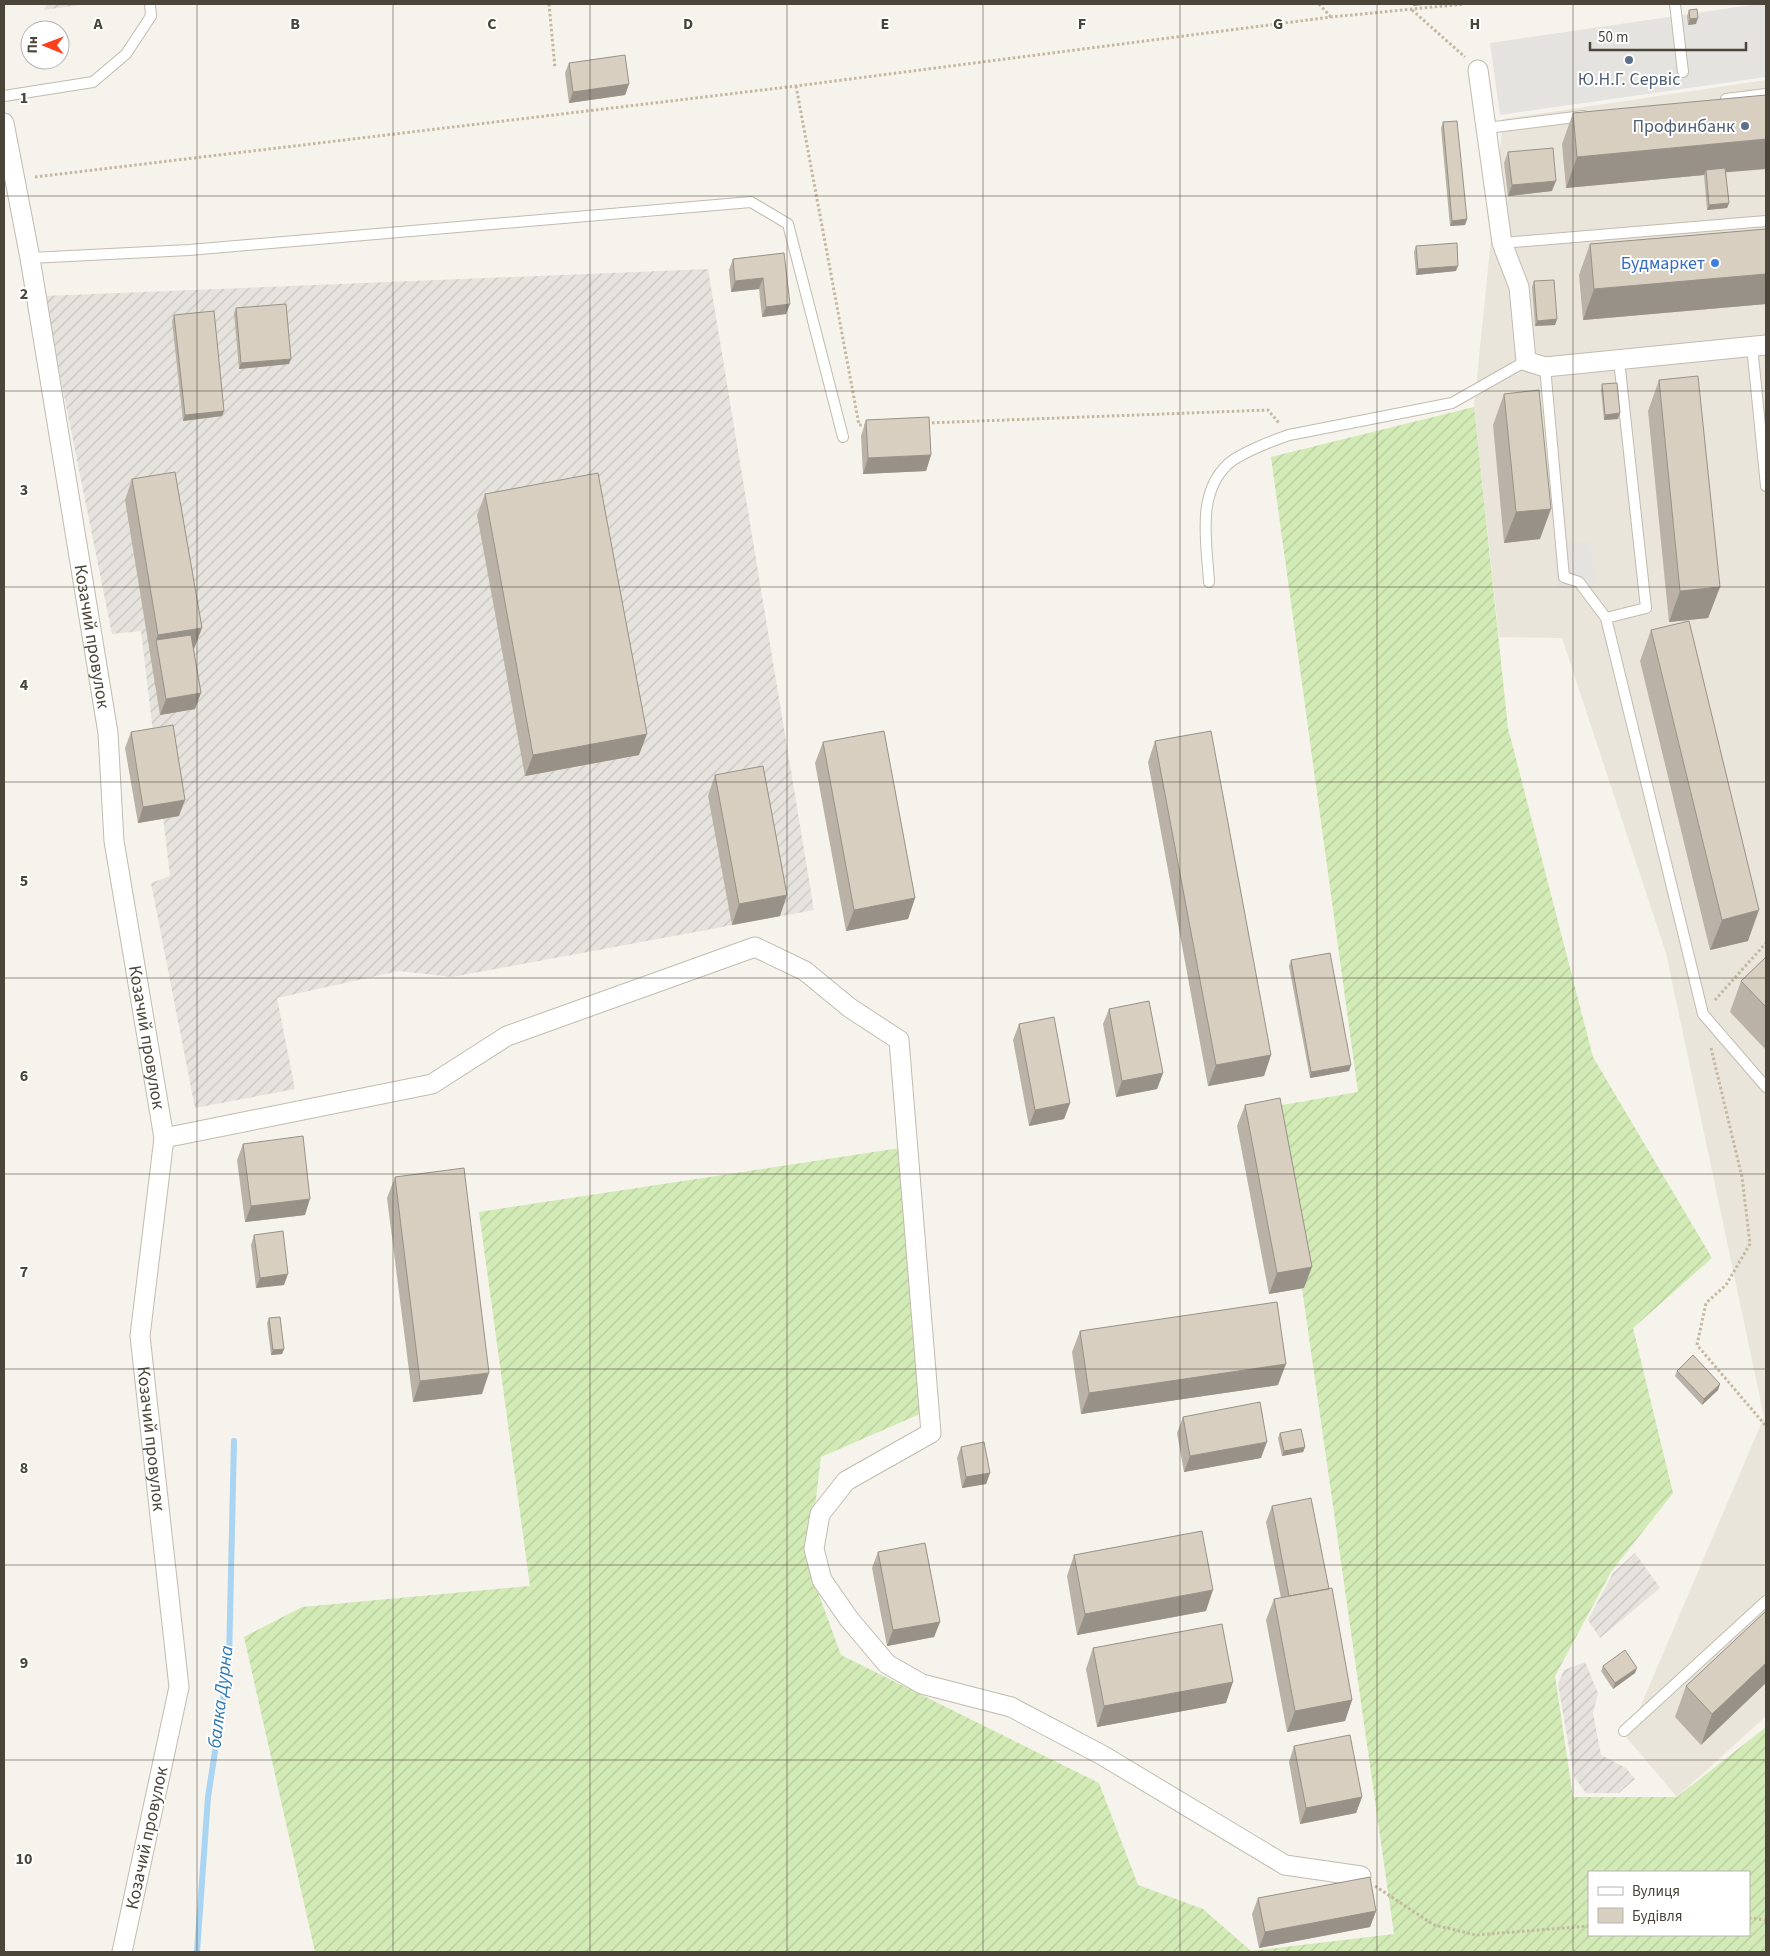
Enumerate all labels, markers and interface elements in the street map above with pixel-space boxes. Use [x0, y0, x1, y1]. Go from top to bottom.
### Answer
text: A [92, 13, 103, 35]
text: B [290, 13, 300, 35]
text: C [487, 13, 497, 35]
text: D [683, 13, 693, 35]
text: E [881, 13, 889, 35]
text: F [1078, 13, 1086, 35]
text: G [1273, 13, 1283, 35]
text: H [1470, 13, 1480, 35]
north arrow [20, 20, 70, 70]
scale bar [1590, 20, 1746, 52]
text: 50 m [1598, 27, 1628, 48]
text: Пн [23, 36, 43, 54]
marker: Ю.Н.Г. Сервіс [1623, 54, 1635, 66]
place label: Ю.Н.Г. Сервіс [1578, 67, 1680, 92]
text: 1 [20, 87, 28, 109]
place label: Профинбанк [1632, 114, 1735, 139]
marker: Профинбанк [1739, 120, 1751, 132]
place label: Будмаркет [1621, 251, 1705, 276]
marker: Будмаркет [1709, 257, 1721, 269]
text: 2 [20, 283, 28, 305]
text: 3 [20, 479, 28, 501]
street label: Козачий провулок [68, 563, 116, 710]
text: 4 [20, 674, 29, 696]
text: 5 [20, 870, 28, 892]
street label: Козачий провулок [123, 963, 171, 1111]
text: 6 [20, 1065, 28, 1087]
text: 7 [20, 1261, 28, 1283]
street label: Козачий провулок [131, 1365, 172, 1513]
text: 8 [20, 1457, 28, 1479]
water label: балка Дурна [201, 1644, 241, 1750]
text: 9 [20, 1652, 28, 1674]
street label: Козачий провулок [120, 1764, 174, 1912]
text: 10 [16, 1848, 32, 1870]
legend [1588, 1871, 1750, 1936]
text: Вулиця [1632, 1881, 1680, 1902]
text: Будівля [1632, 1906, 1682, 1927]

